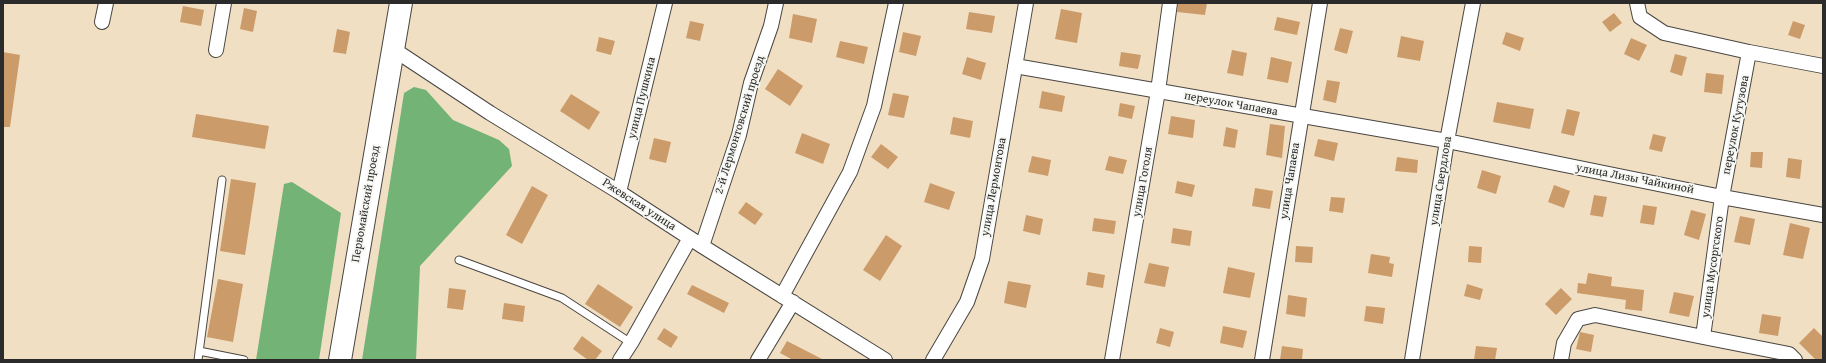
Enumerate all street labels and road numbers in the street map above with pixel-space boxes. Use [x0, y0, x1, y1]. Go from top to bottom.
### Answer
street label: 2-й Лермонтовский проезд [712, 54, 768, 196]
street label: улица Пушкина [625, 55, 659, 141]
street label: переулок Кутузова [1719, 74, 1753, 176]
street label: переулок Чапаева [1183, 89, 1279, 119]
street label: улица Свердлова [1427, 135, 1455, 227]
street label: улица Лермонтова [978, 137, 1010, 237]
street label: улица Чапаева [1277, 141, 1303, 221]
street label: Первомайский проезд [349, 144, 383, 264]
street label: улица Гоголя [1130, 146, 1156, 218]
street label: улица Лизы Чайкиной [1575, 160, 1695, 198]
street label: Ржевская улица [599, 176, 679, 234]
street label: улица Мусоргского [1699, 215, 1727, 319]

